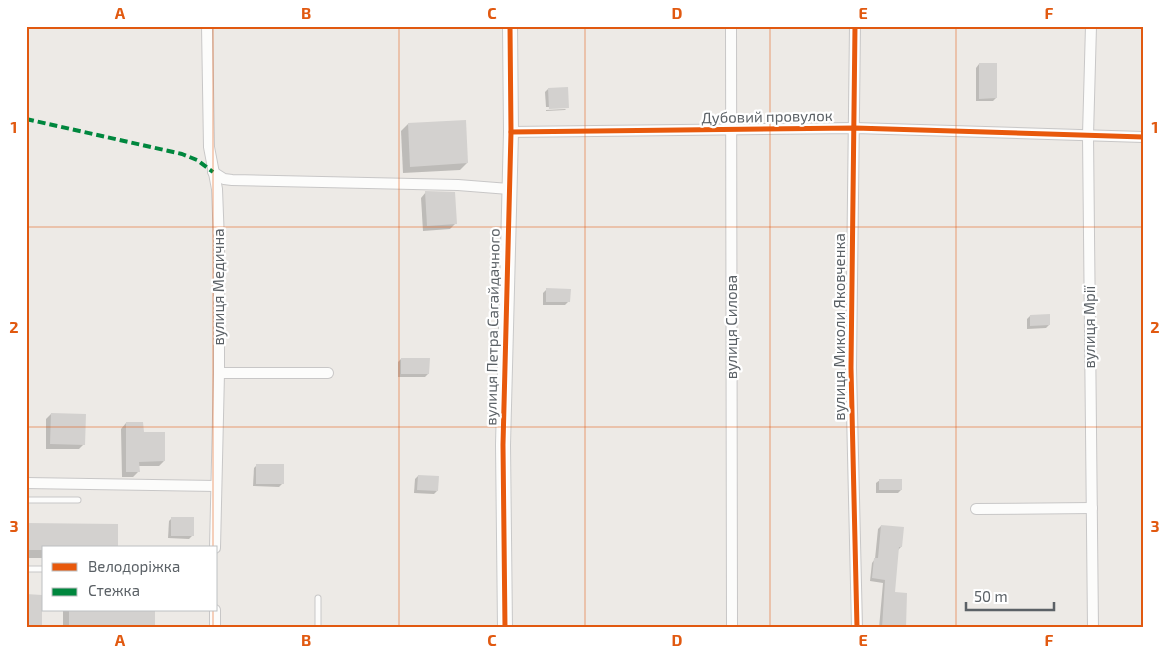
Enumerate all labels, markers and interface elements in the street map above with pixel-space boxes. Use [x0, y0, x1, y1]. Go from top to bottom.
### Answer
text: A [115, 3, 126, 22]
text: B [301, 3, 311, 22]
text: C [487, 3, 497, 22]
text: D [672, 3, 683, 22]
text: E [858, 3, 868, 22]
text: F [1045, 3, 1054, 22]
street label: Дубовий провулок [701, 106, 833, 127]
text: 1 [11, 117, 17, 136]
text: 1 [1152, 117, 1158, 136]
street label: вулиця Медична [209, 228, 228, 346]
street label: вулиця Петра Сагайдачного [481, 228, 504, 426]
street label: вулиця Миколи Яковченка [830, 233, 849, 421]
street label: вулиця Силова [722, 275, 741, 379]
street label: вулиця Мрії [1080, 285, 1099, 368]
text: 2 [9, 317, 19, 336]
text: 2 [1150, 317, 1160, 336]
text: 3 [9, 516, 19, 535]
text: 3 [1150, 516, 1160, 535]
legend [42, 546, 218, 612]
text: Велодоріжка [88, 557, 180, 575]
scale bar [966, 579, 1054, 611]
text: Стежка [88, 581, 140, 599]
text: 50 m [974, 587, 1008, 605]
text: A [115, 630, 126, 649]
text: B [301, 630, 311, 649]
text: C [487, 630, 497, 649]
text: D [672, 630, 683, 649]
text: E [858, 630, 868, 649]
text: F [1045, 630, 1054, 649]

